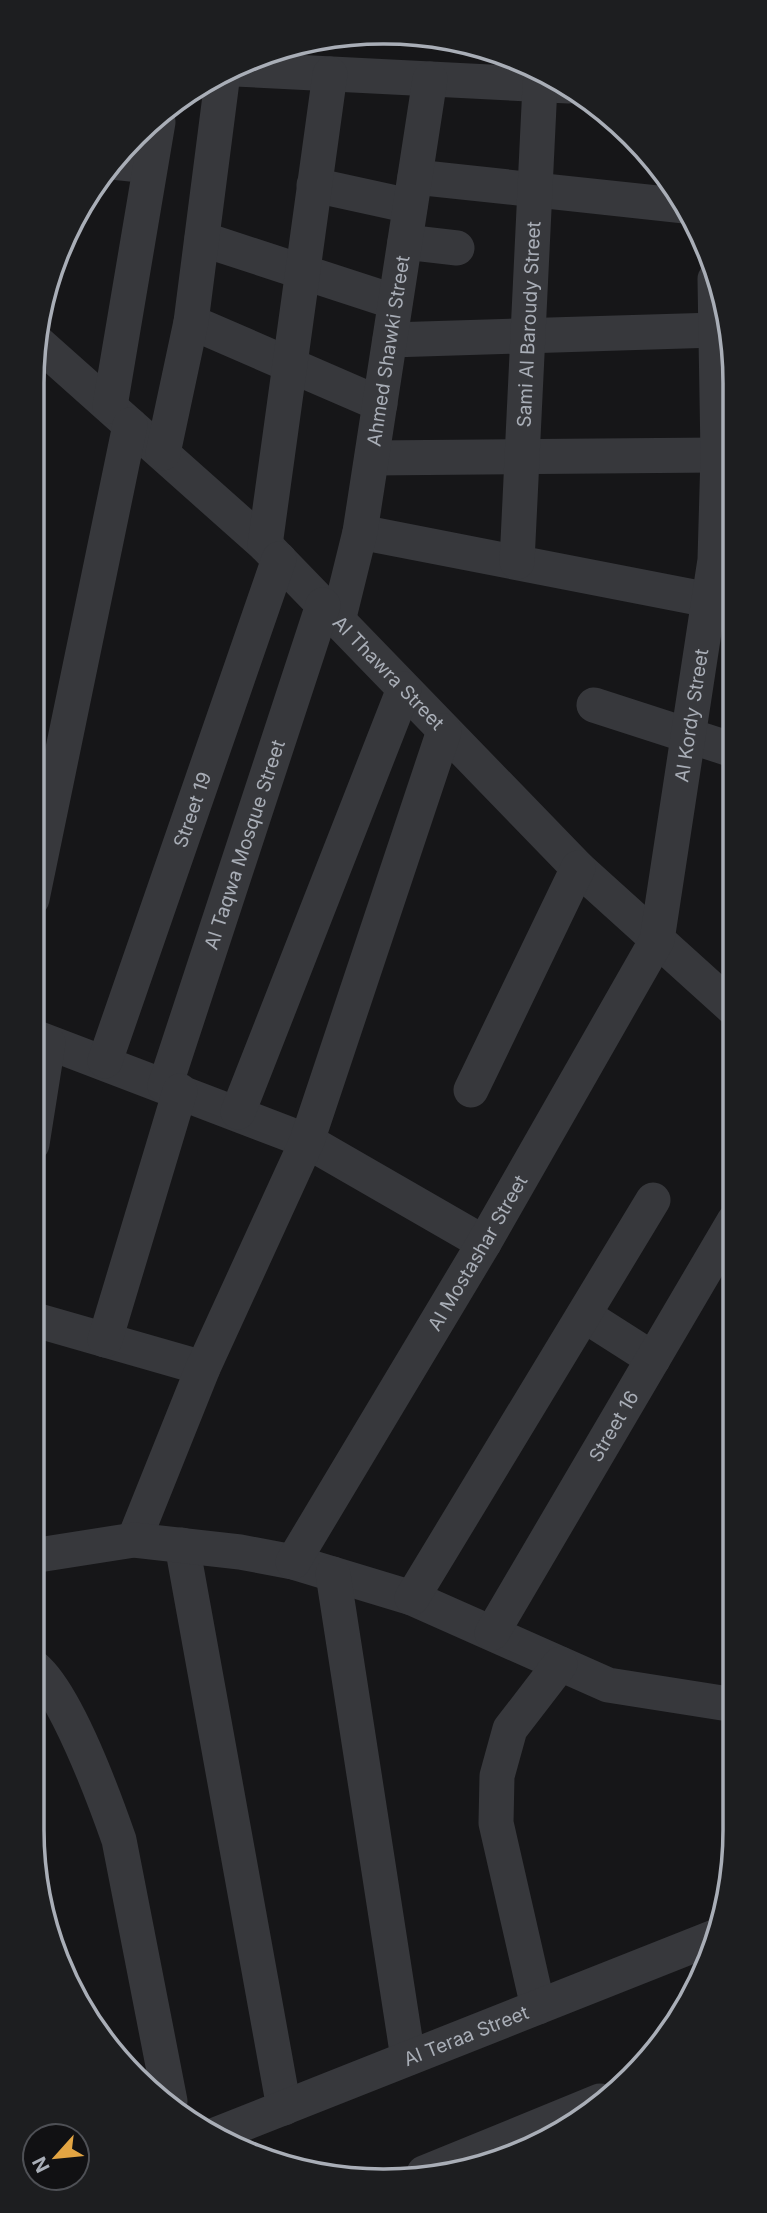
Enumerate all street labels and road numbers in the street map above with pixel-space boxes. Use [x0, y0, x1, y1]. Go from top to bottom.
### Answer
street label: Sami Al Baroudy Street [513, 221, 545, 428]
street label: Ahmed Shawki Street [362, 254, 415, 448]
street label: Al Thawra Street [328, 611, 449, 735]
street label: Al Kordy Street [670, 647, 713, 784]
street label: Al Taqwa Mosque Street [200, 737, 290, 953]
street label: Street 19 [169, 769, 216, 851]
street label: Al Mostashar Street [423, 1171, 532, 1335]
street label: Street 16 [584, 1387, 644, 1466]
street label: Al Teraa Street [400, 2001, 532, 2071]

